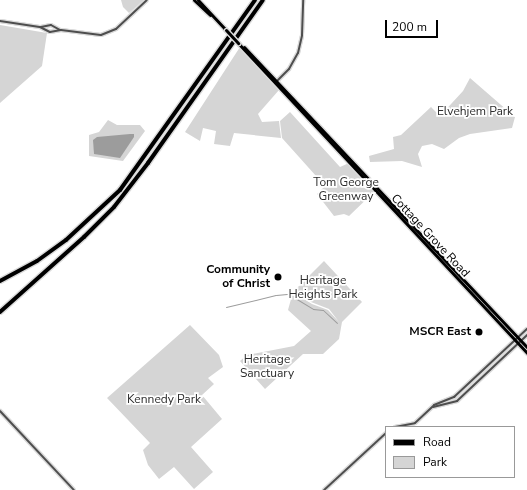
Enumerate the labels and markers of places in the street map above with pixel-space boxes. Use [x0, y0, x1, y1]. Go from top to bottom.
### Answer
place label: Community of Christ [206, 263, 270, 291]
marker: Community of Christ [273, 272, 283, 282]
place label: MSCR East [409, 325, 471, 339]
marker: MSCR East [474, 327, 484, 337]

